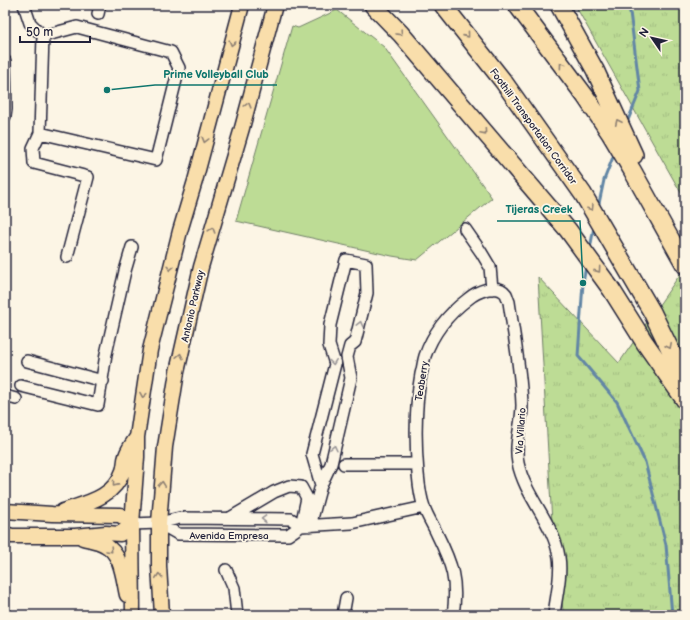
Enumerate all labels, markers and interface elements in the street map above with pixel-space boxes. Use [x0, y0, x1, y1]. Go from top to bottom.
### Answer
scale bar [20, 18, 90, 44]
north arrow [632, 18, 672, 58]
text: 50 m [26, 25, 53, 40]
text: N [636, 26, 652, 40]
one-way arrow [395, 28, 402, 36]
one-way arrow [462, 31, 469, 38]
one-way arrow [228, 39, 237, 46]
callout: Prime Volleyball Club [155, 62, 277, 85]
one-way arrow [559, 62, 567, 69]
street label: Foothill Transportation Corridor [487, 66, 580, 187]
text: Prime Volleyball Club [163, 68, 269, 81]
one-way arrow [243, 102, 252, 109]
one-way arrow [615, 118, 623, 126]
one-way arrow [480, 127, 487, 134]
one-way arrow [202, 137, 210, 143]
callout: Tijeras Creek [497, 198, 580, 221]
text: Tijeras Creek [505, 203, 573, 216]
one-way arrow [587, 204, 594, 211]
one-way arrow [207, 226, 215, 233]
one-way arrow [167, 265, 175, 272]
one-way arrow [593, 266, 600, 273]
street label: Antonio Parkway [179, 269, 207, 343]
one-way arrow [355, 320, 363, 327]
one-way arrow [664, 342, 672, 349]
one-way arrow [176, 353, 184, 359]
one-way arrow [328, 358, 337, 365]
street label: Teaberry [413, 360, 431, 402]
one-way arrow [139, 392, 148, 398]
street label: Via Villario [513, 407, 529, 455]
one-way arrow [330, 445, 338, 451]
one-way arrow [113, 479, 120, 487]
one-way arrow [157, 481, 166, 487]
one-way arrow [261, 515, 267, 523]
street label: Avenida Empresa [189, 530, 269, 542]
one-way arrow [106, 546, 113, 553]
one-way arrow [155, 573, 164, 579]

